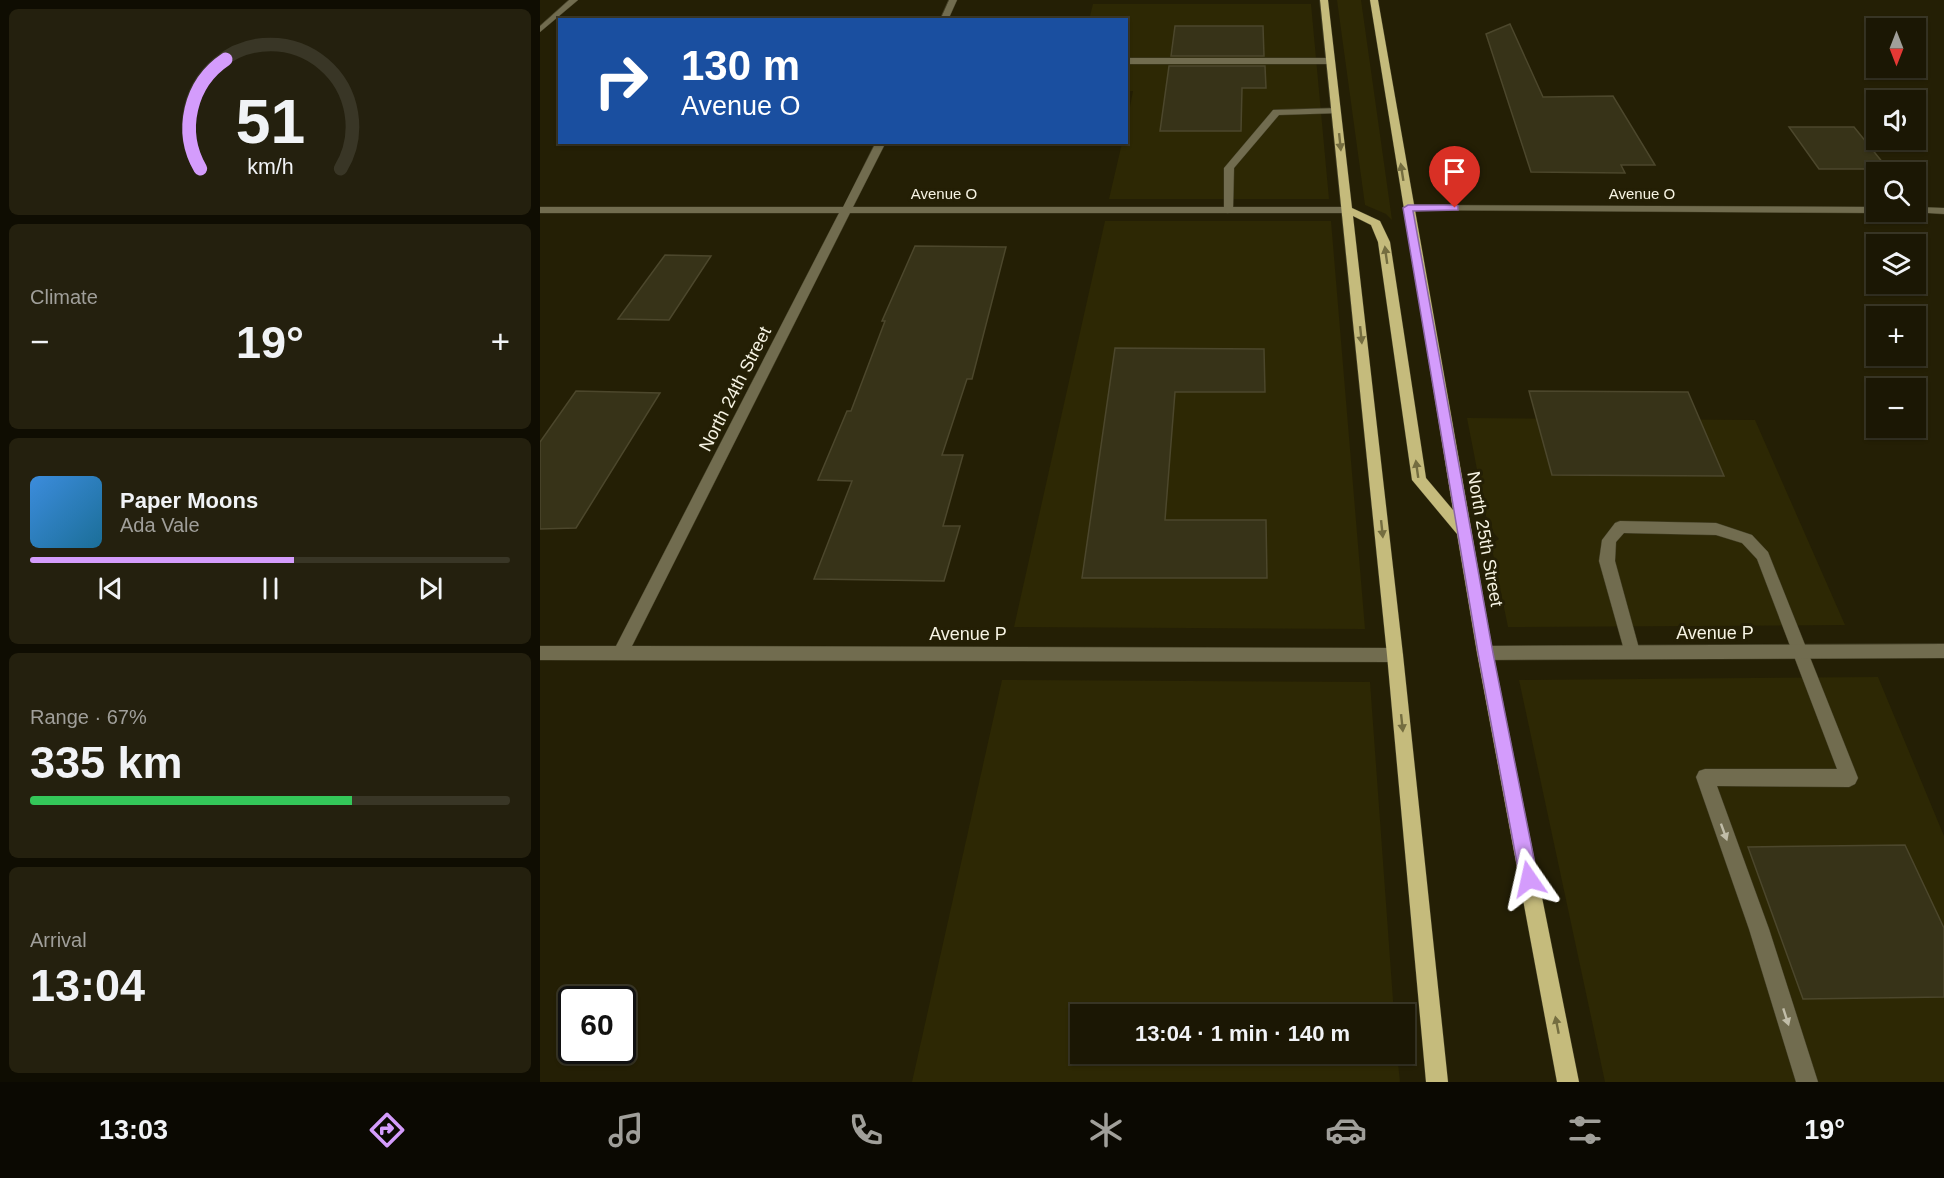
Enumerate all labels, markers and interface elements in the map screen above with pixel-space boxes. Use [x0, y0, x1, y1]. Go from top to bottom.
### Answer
north arrow [1866, 18, 1926, 78]
map controls [1866, 18, 1926, 438]
icon: right [582, 42, 660, 120]
text: 130 m [681, 42, 800, 89]
text: 51 [235, 87, 305, 156]
button: sound [1866, 90, 1926, 150]
text: Avenue O [681, 91, 801, 121]
one-way arrow [1335, 132, 1345, 151]
pin [1429, 146, 1480, 208]
text: km/h [247, 155, 293, 179]
icon: arrive [1438, 155, 1471, 188]
one-way arrow [1397, 162, 1406, 181]
button: search [1866, 162, 1926, 222]
street label: Avenue O [911, 185, 977, 202]
street label: Avenue O [1609, 185, 1675, 202]
button: layers [1866, 234, 1926, 294]
one-way arrow [1381, 246, 1390, 265]
text: Climate [30, 286, 98, 308]
button: + [1866, 306, 1926, 366]
text: 19° [236, 317, 304, 368]
text: − [30, 323, 49, 360]
text: + [491, 323, 510, 360]
street label: North 24th Street [695, 323, 775, 455]
one-way arrow [1356, 326, 1366, 345]
button: − [1866, 378, 1926, 438]
one-way arrow [1413, 459, 1422, 478]
street label: North 25th Street [1463, 470, 1507, 608]
text: Paper Moons [120, 488, 258, 513]
text: Ada Vale [120, 514, 200, 536]
one-way arrow [1377, 520, 1387, 539]
icon: previous [94, 572, 127, 605]
icon: pause [254, 572, 287, 605]
icon: next [414, 572, 447, 605]
street label: Avenue P [1676, 623, 1754, 643]
street label: Avenue P [929, 624, 1007, 644]
text: Range · 67% [30, 706, 147, 728]
one-way arrow [1397, 714, 1407, 733]
text: 335 km [30, 737, 183, 788]
one-way arrow [1720, 823, 1730, 841]
position arrow [1497, 847, 1561, 911]
text: Arrival [30, 929, 87, 951]
text: 13:04 [30, 960, 145, 1011]
speed limit sign: 60 [558, 986, 636, 1064]
one-way arrow [1782, 1008, 1791, 1026]
one-way arrow [1552, 1015, 1561, 1034]
text: 13:04 · 1 min · 140 m [1135, 1021, 1350, 1046]
icon: directions [366, 1109, 408, 1151]
icon: music [605, 1109, 647, 1151]
icon: phone [845, 1109, 887, 1151]
icon: climate [1085, 1109, 1127, 1151]
icon: car [1325, 1109, 1367, 1151]
icon: filters [1564, 1109, 1606, 1151]
text: 13:03 [99, 1115, 168, 1145]
text: 19° [1804, 1115, 1845, 1145]

